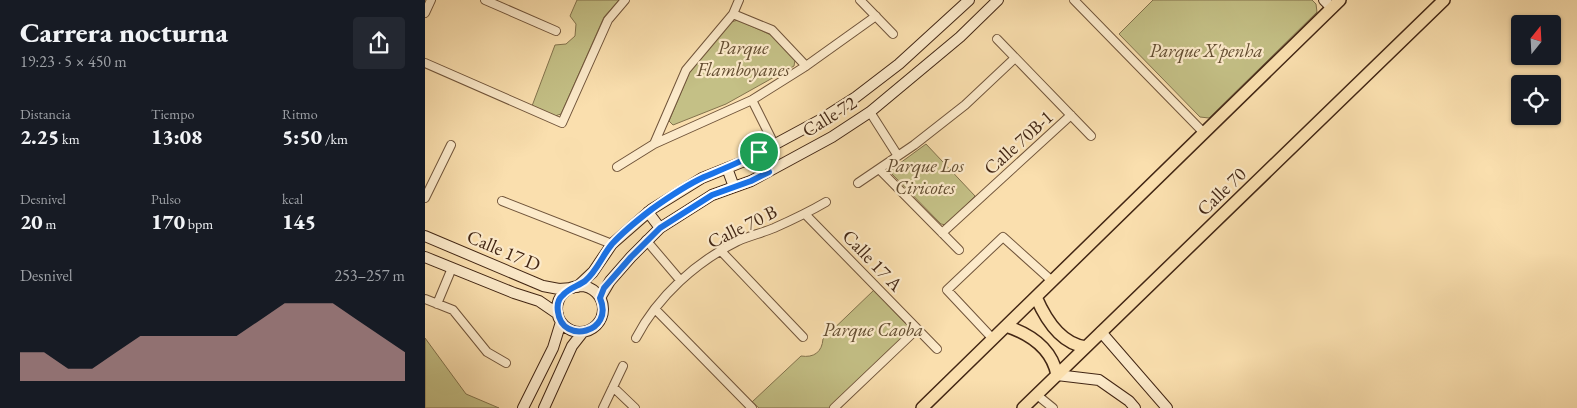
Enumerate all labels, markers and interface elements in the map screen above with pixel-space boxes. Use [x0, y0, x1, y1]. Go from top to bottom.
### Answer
text: Carrera nocturna [20, 14, 228, 50]
north arrow [1511, 15, 1561, 65]
map controls [1511, 15, 1561, 125]
button: share [353, 17, 405, 69]
park label: Parque Flamboyanes [696, 35, 790, 82]
park label: Parque X'penha [1149, 38, 1263, 64]
text: 19:23 · 5 × 450 m [20, 51, 127, 72]
button: locate [1511, 75, 1561, 125]
street label: Calle 72 [797, 90, 861, 143]
text: Distancia [20, 105, 71, 123]
text: Tiempo [151, 105, 194, 123]
text: Ritmo [282, 105, 318, 123]
street label: Calle 70B-1 [978, 105, 1058, 180]
text: 2.25 [20, 123, 59, 150]
text: 13:08 [151, 123, 202, 150]
text: 5:50 [282, 123, 322, 150]
text: km [59, 130, 80, 148]
text: /km [322, 130, 348, 148]
pin [738, 131, 780, 173]
icon: arrive [745, 138, 773, 166]
park label: Parque Los Ciricotes [886, 153, 965, 200]
street label: Calle 70 [1191, 162, 1251, 221]
text: Desnivel [20, 190, 66, 208]
text: Pulso [151, 190, 181, 208]
text: kcal [282, 190, 303, 208]
street label: Calle 70 B [703, 199, 781, 254]
text: 20 [20, 208, 43, 235]
text: 170 [151, 208, 185, 235]
text: 145 [282, 208, 316, 235]
text: m [43, 215, 56, 233]
text: bpm [185, 215, 213, 233]
street label: Calle 17 D [463, 224, 544, 277]
street label: Calle 17 A [837, 224, 909, 297]
text: Desnivel [20, 265, 73, 286]
text: 253–257 m [334, 265, 405, 286]
park label: Parque Caoba [823, 317, 923, 343]

